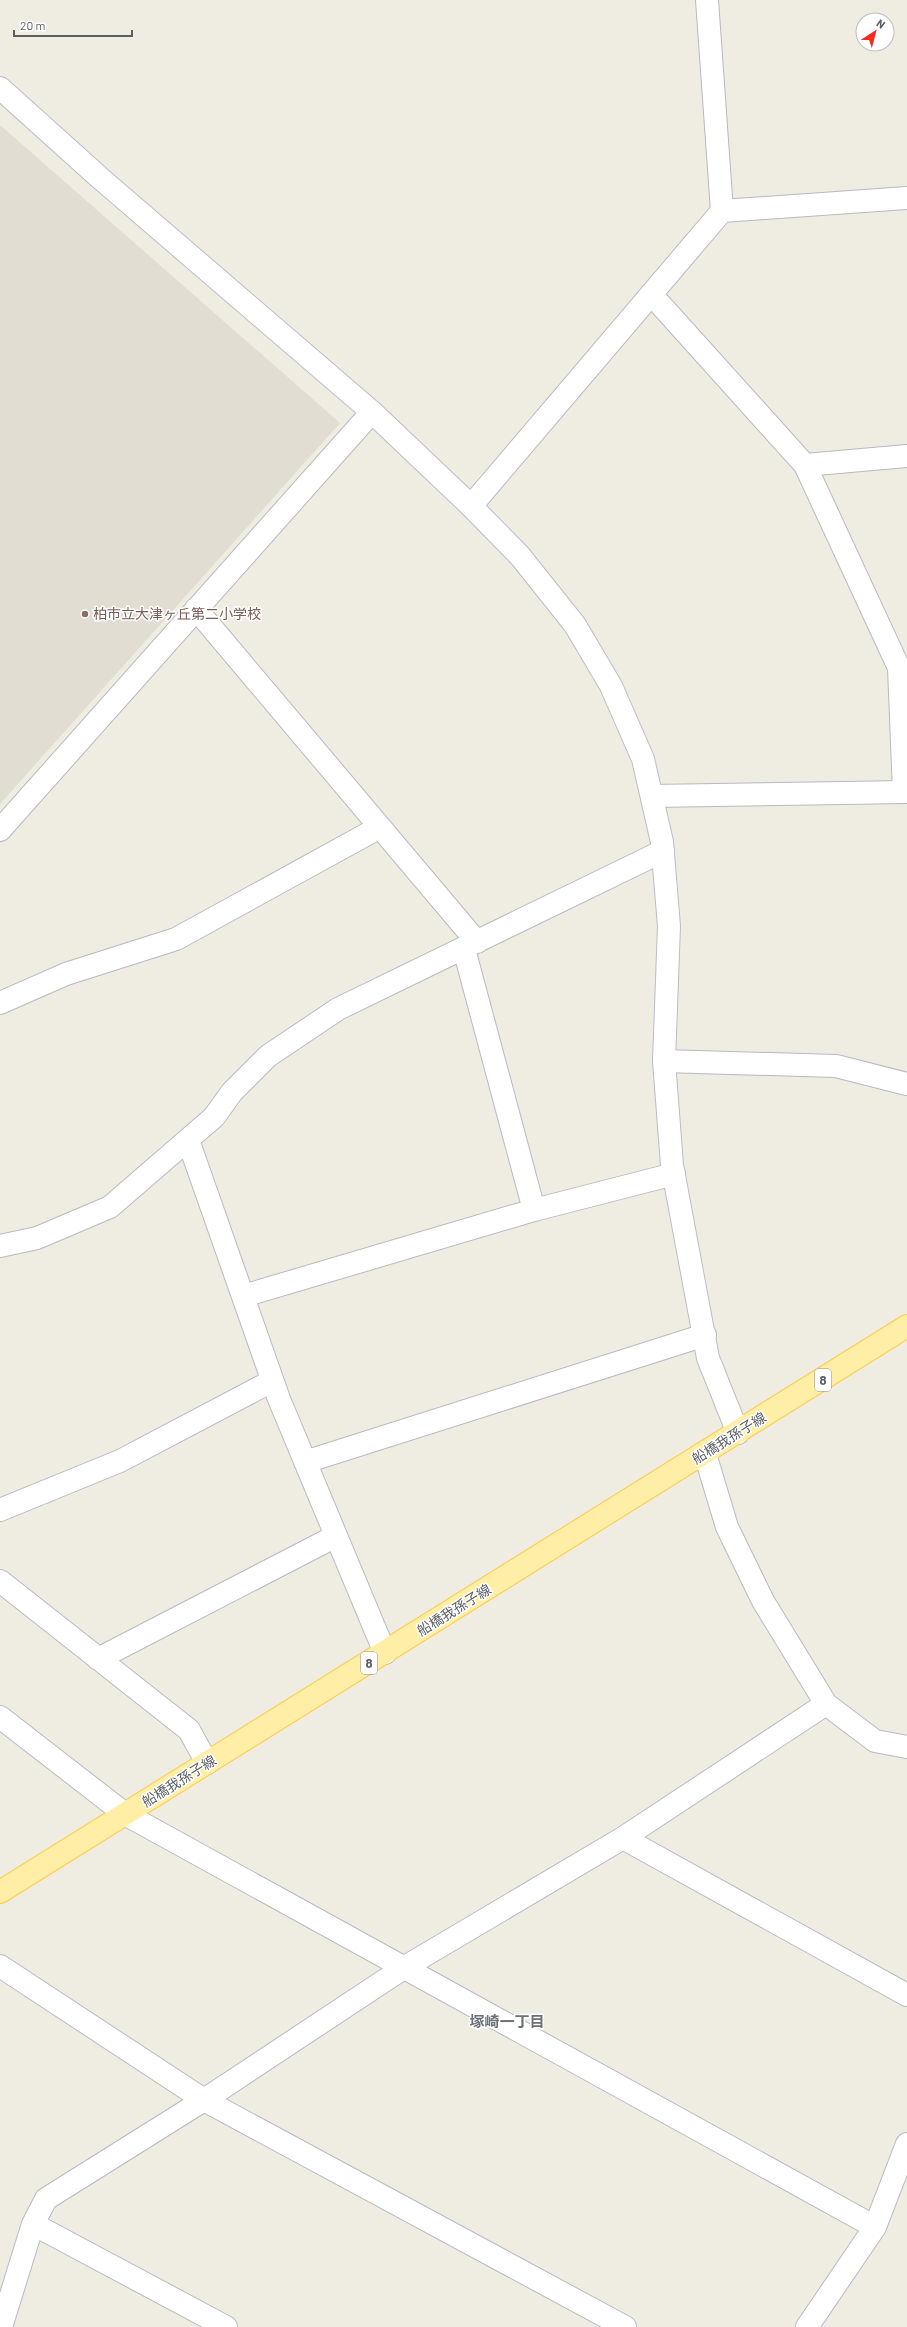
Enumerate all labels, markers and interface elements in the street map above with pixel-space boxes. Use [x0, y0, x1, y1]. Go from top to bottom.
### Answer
scale bar [14, 12, 132, 38]
north arrow [855, 12, 895, 52]
text: N [874, 16, 888, 31]
text: 20 m [20, 18, 46, 32]
place label: 柏市立大津ヶ丘第二小学校 [93, 605, 261, 622]
marker: 柏市立大津ヶ丘第二小学校 [80, 609, 90, 619]
road number: 8 [815, 1369, 831, 1391]
street label: 船橋我孫子線 [689, 1408, 769, 1467]
street label: 船橋我孫子線 [414, 1580, 494, 1639]
road number: 8 [361, 1652, 377, 1674]
street label: 船橋我孫子線 [139, 1751, 219, 1810]
district label: 塚崎一丁目 [469, 2012, 545, 2030]

